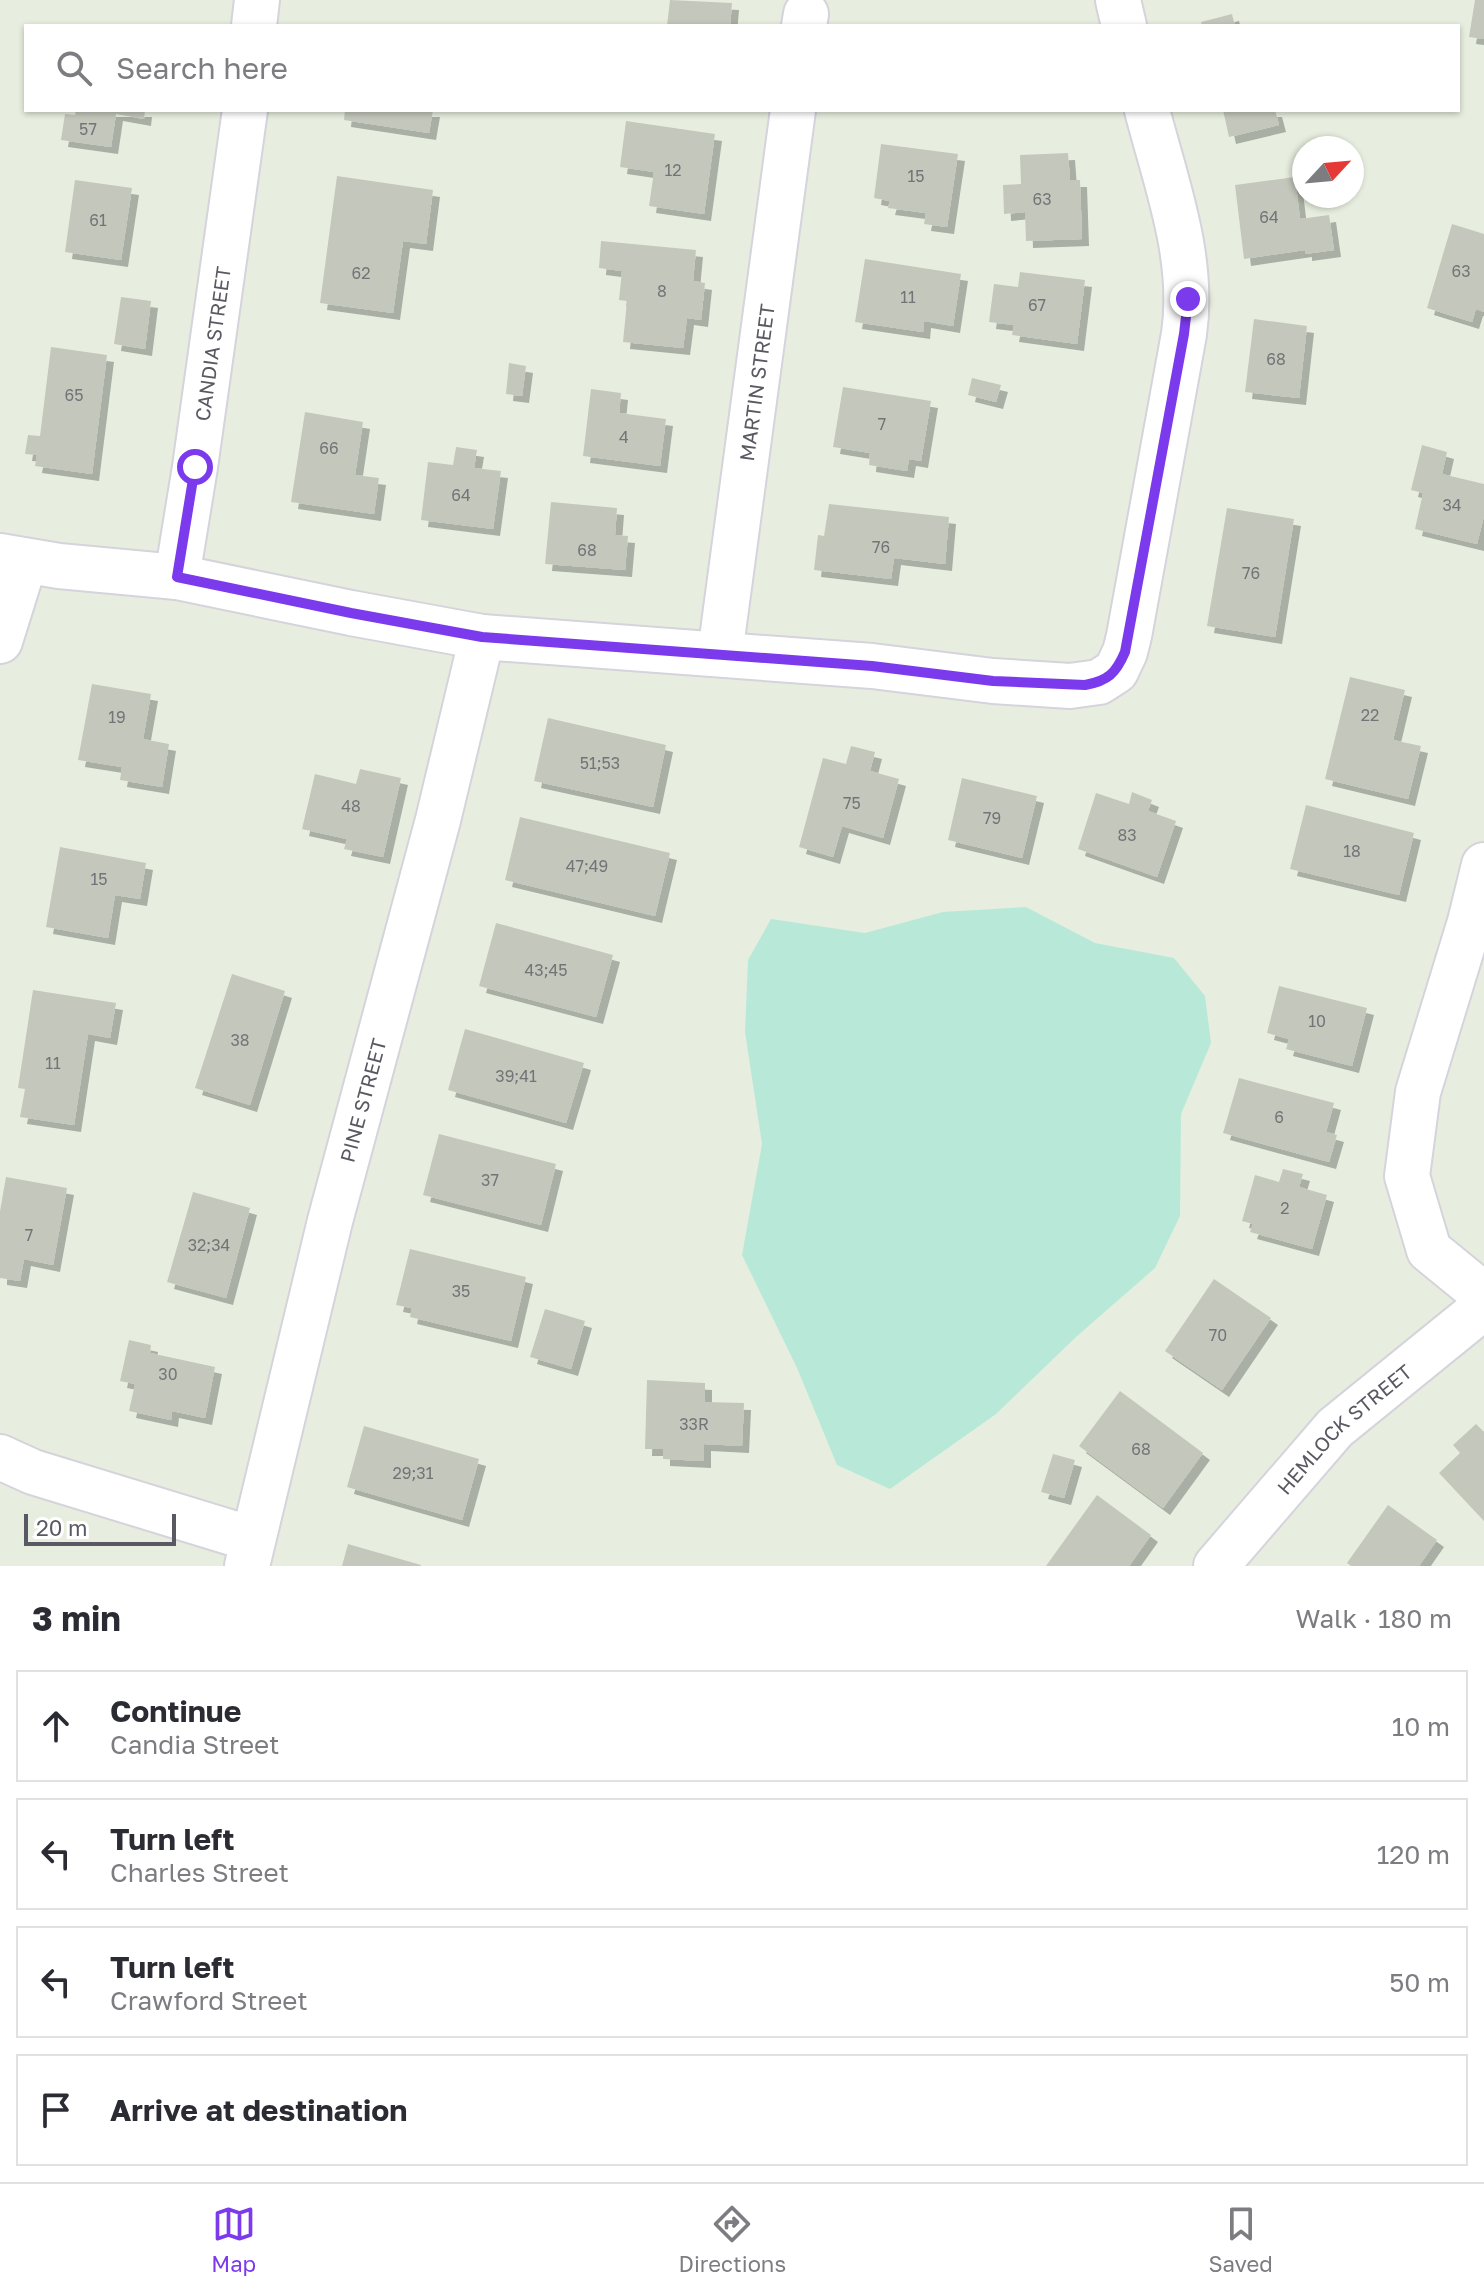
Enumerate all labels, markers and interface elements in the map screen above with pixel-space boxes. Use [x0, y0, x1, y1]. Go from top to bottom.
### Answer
search box [24, 24, 1460, 112]
icon: search [52, 46, 96, 90]
text: Search here [116, 50, 288, 86]
house number: 57 [79, 119, 97, 139]
north arrow [1292, 136, 1364, 208]
house number: 12 [664, 160, 682, 180]
house number: 15 [907, 166, 925, 186]
house number: 63 [1032, 189, 1052, 209]
house number: 64 [1259, 207, 1279, 227]
house number: 61 [89, 210, 107, 230]
house number: 63 [1451, 261, 1471, 281]
house number: 62 [352, 263, 370, 283]
street label: CANDIA STREET [190, 265, 235, 423]
house number: 8 [657, 281, 667, 301]
route end [1170, 281, 1206, 317]
house number: 11 [900, 287, 916, 307]
house number: 67 [1028, 295, 1046, 315]
street label: MARTIN STREET [734, 302, 779, 463]
house number: 68 [1266, 349, 1286, 369]
house number: 65 [65, 385, 83, 405]
house number: 7 [878, 414, 886, 434]
house number: 4 [619, 427, 629, 447]
house number: 66 [319, 438, 339, 458]
route start [177, 449, 213, 485]
house number: 64 [451, 485, 471, 505]
house number: 34 [1442, 495, 1462, 515]
house number: 76 [872, 537, 890, 557]
house number: 68 [577, 540, 597, 560]
house number: 76 [1242, 563, 1260, 583]
house number: 22 [1361, 705, 1379, 725]
house number: 19 [108, 707, 126, 727]
house number: 51;53 [580, 753, 620, 773]
house number: 75 [843, 793, 861, 813]
house number: 48 [341, 796, 361, 816]
house number: 79 [983, 808, 1001, 828]
house number: 83 [1117, 825, 1137, 845]
house number: 18 [1343, 841, 1361, 861]
house number: 47;49 [566, 856, 608, 876]
house number: 15 [90, 869, 108, 889]
house number: 43;45 [525, 960, 567, 980]
house number: 10 [1308, 1011, 1326, 1031]
house number: 38 [230, 1030, 250, 1050]
street label: PINE STREET [334, 1036, 391, 1165]
house number: 11 [45, 1053, 61, 1073]
house number: 39;41 [495, 1066, 537, 1086]
house number: 6 [1274, 1107, 1284, 1127]
house number: 37 [481, 1170, 499, 1190]
house number: 2 [1280, 1198, 1290, 1218]
house number: 7 [25, 1225, 33, 1245]
house number: 32;34 [188, 1235, 230, 1255]
house number: 35 [452, 1281, 470, 1301]
house number: 70 [1209, 1325, 1227, 1345]
street label: HEMLOCK STREET [1272, 1359, 1416, 1499]
house number: 30 [158, 1364, 178, 1384]
house number: 33R [679, 1414, 709, 1434]
house number: 68 [1131, 1439, 1151, 1459]
house number: 29;31 [393, 1463, 434, 1483]
scale bar [24, 1510, 176, 1546]
text: 20 m [36, 1514, 87, 1541]
text: 3 min [32, 1598, 121, 1638]
text: Walk · 180 m [1295, 1603, 1452, 1634]
text: Continue [110, 1693, 241, 1729]
icon: ahead [34, 1704, 78, 1748]
text: 10 m [1392, 1711, 1450, 1742]
text: Candia Street [110, 1729, 279, 1760]
text: Turn left [110, 1821, 235, 1857]
icon: left [34, 1832, 78, 1876]
text: 120 m [1377, 1839, 1450, 1870]
text: Charles Street [110, 1857, 289, 1888]
text: Turn left [110, 1949, 235, 1985]
icon: left [34, 1960, 78, 2004]
text: 50 m [1389, 1967, 1450, 1998]
text: Crawford Street [110, 1985, 308, 2016]
icon: arrive [34, 2088, 78, 2132]
text: Arrive at destination [110, 2092, 407, 2128]
tab: Map [211, 2202, 256, 2277]
tab: Directions [679, 2202, 786, 2277]
tab: Saved [1209, 2202, 1273, 2277]

